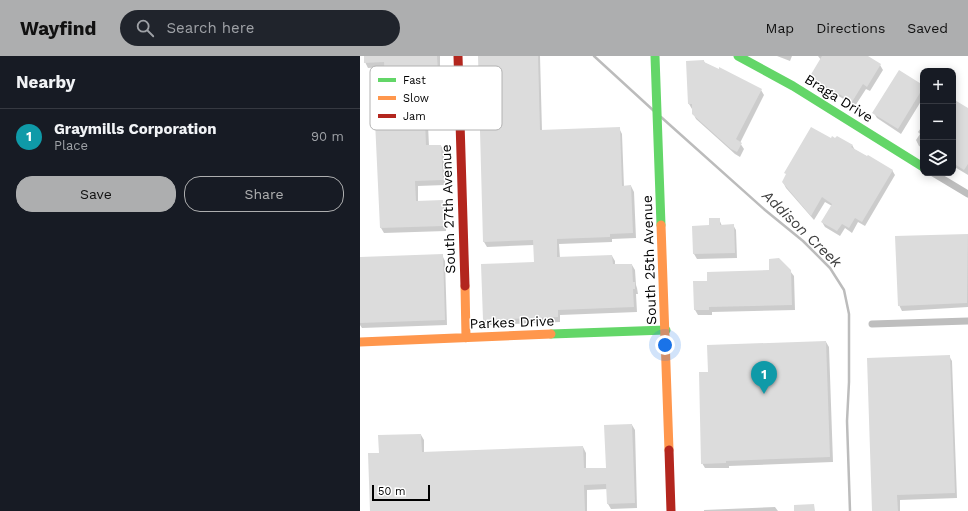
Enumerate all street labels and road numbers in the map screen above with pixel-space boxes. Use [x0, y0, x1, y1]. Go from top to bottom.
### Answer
street label: Braga Drive [802, 71, 876, 125]
street label: South 27th Avenue [438, 144, 458, 274]
street label: South 25th Avenue [639, 195, 659, 325]
street label: Parkes Drive [469, 313, 555, 331]

